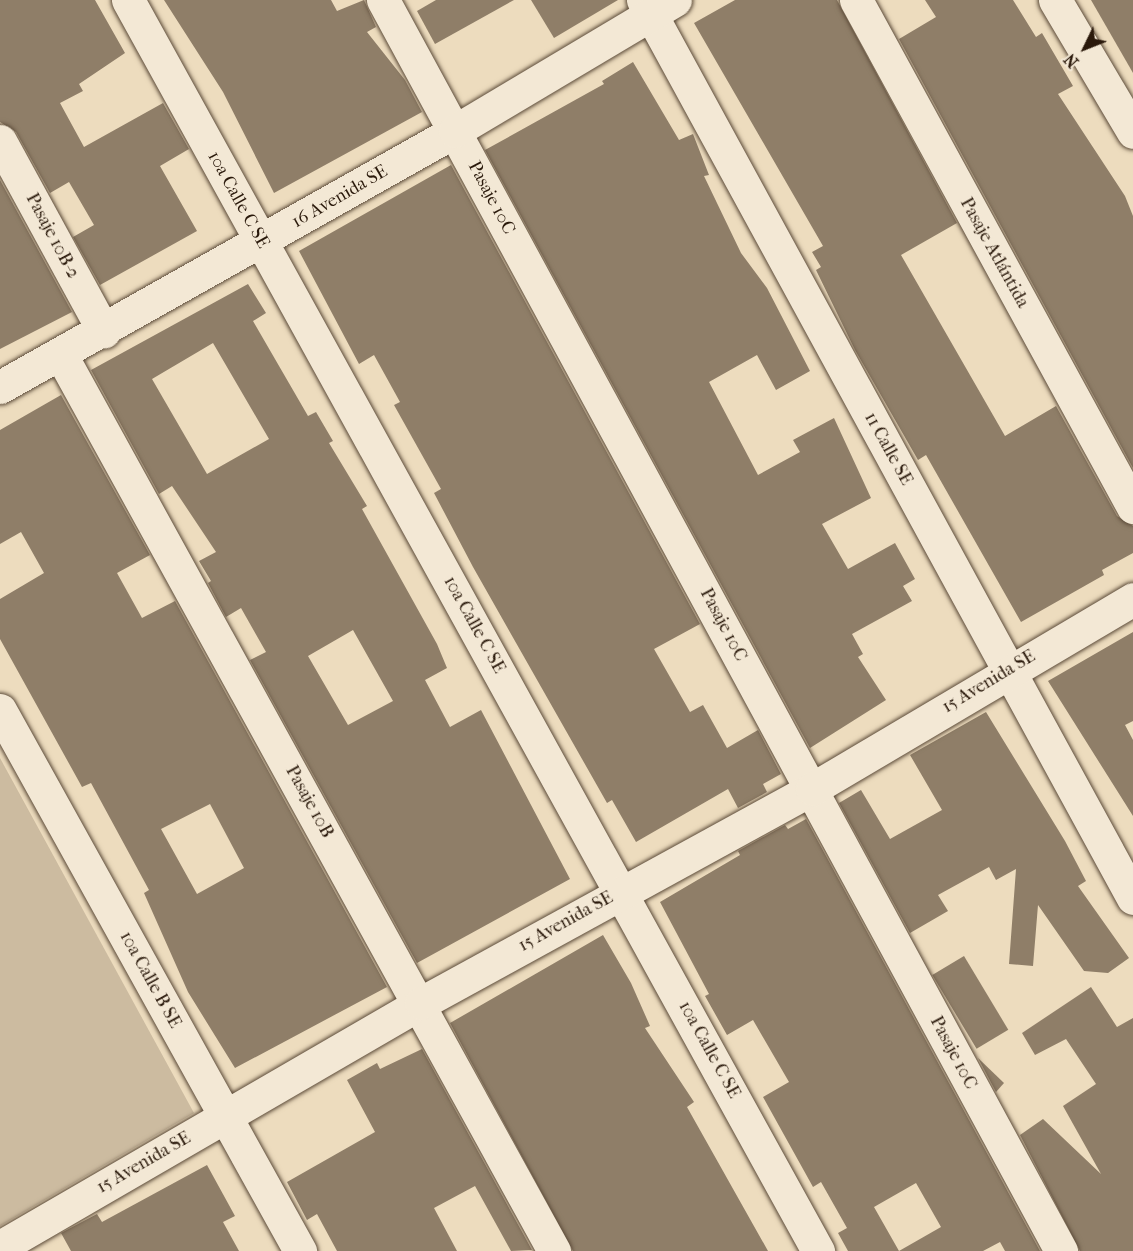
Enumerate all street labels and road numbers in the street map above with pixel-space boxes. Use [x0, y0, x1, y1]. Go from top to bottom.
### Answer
street label: 10a Calle C SE [202, 148, 274, 252]
street label: Pasaje 10C [463, 158, 519, 238]
street label: 16 Avenida SE [288, 161, 392, 233]
street label: Pasaje 10B-2 [21, 190, 83, 282]
street label: Pasaje Atlántida [955, 194, 1033, 312]
street label: 11 Calle SE [859, 409, 917, 489]
street label: 10a Calle C SE [438, 573, 510, 677]
street label: Pasaje 10C [695, 585, 751, 665]
street label: 15 Avenida SE [939, 646, 1039, 718]
street label: Pasaje 10B [280, 762, 338, 842]
street label: 15 Avenida SE [515, 887, 617, 957]
street label: 10a Calle B SE [115, 928, 185, 1032]
street label: 10a Calle C SE [673, 998, 745, 1102]
street label: Pasaje 10C [925, 1013, 981, 1093]
street label: 15 Avenida SE [93, 1127, 195, 1199]

